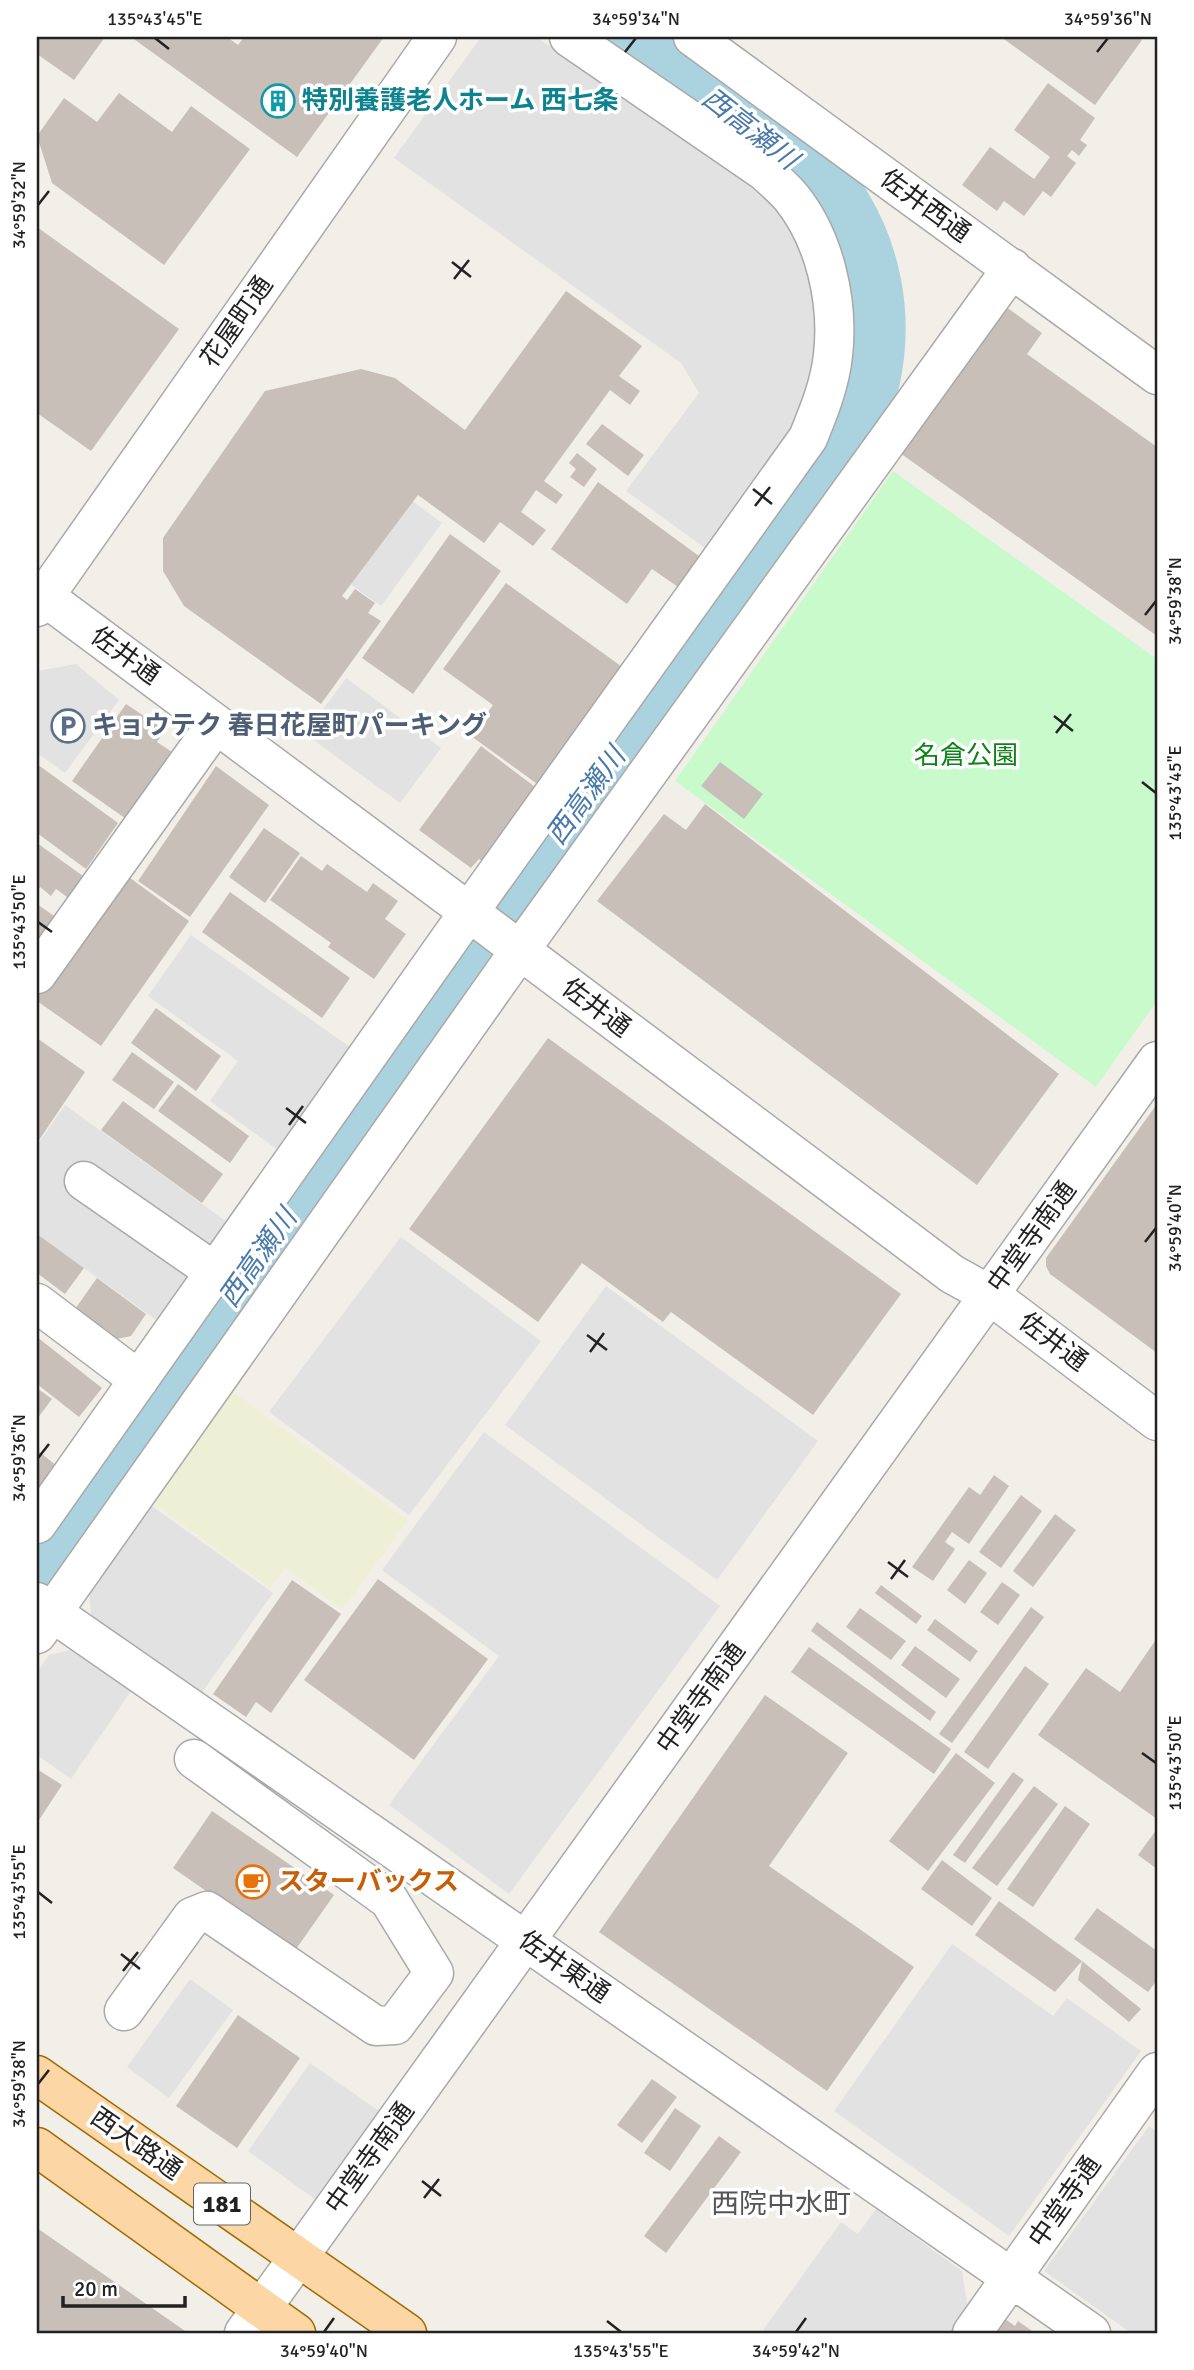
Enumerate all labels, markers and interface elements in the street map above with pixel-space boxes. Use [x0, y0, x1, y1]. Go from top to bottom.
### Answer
text: 135°43'45"E [107, 8, 203, 30]
text: 34°59'34"N [592, 8, 680, 30]
text: 34°59'36"N [1064, 8, 1152, 30]
water label: 西高瀬川 [695, 81, 807, 179]
building icon: 特別養護老人ホーム 西七条 [259, 82, 297, 120]
place label: 特別養護老人ホーム 西七条 [302, 85, 619, 117]
text: 34°59'32"N [8, 161, 30, 249]
street label: 佐井西通 [874, 162, 976, 250]
street label: 花屋町通 [194, 270, 280, 374]
text: 34°59'38"N [1164, 557, 1186, 645]
street label: 佐井通 [84, 620, 166, 692]
parking icon: キョウテク 春日花屋町パーキング [49, 707, 87, 745]
place label: キョウテク 春日花屋町パーキング [92, 710, 487, 742]
water label: 西高瀬川 [539, 738, 634, 851]
park label: 名倉公園 [914, 740, 1018, 772]
text: 135°43'45"E [1164, 745, 1186, 841]
text: 135°43'50"E [8, 874, 30, 970]
street label: 佐井通 [555, 972, 637, 1044]
street label: 中堂寺南通 [981, 1175, 1083, 1299]
text: 34°59'40"N [1164, 1184, 1186, 1272]
water label: 西高瀬川 [212, 1200, 306, 1314]
street label: 佐井通 [1012, 1306, 1094, 1378]
text: 34°59'36"N [8, 1414, 30, 1502]
street label: 中堂寺南通 [650, 1636, 752, 1760]
text: 135°43'50"E [1164, 1715, 1186, 1811]
text: 135°43'55"E [8, 1844, 30, 1940]
cafe icon: スターバックス [234, 1863, 272, 1901]
place label: スターバックス [278, 1866, 459, 1898]
street label: 佐井東通 [512, 1924, 616, 2010]
text: 34°59'38"N [8, 2040, 30, 2128]
street label: 中堂寺南通 [319, 2096, 421, 2220]
street label: 西大路通 [84, 2101, 188, 2187]
street label: 中堂寺通 [1022, 2150, 1108, 2254]
road number: 181 [194, 2183, 250, 2224]
district label: 西院中水町 [711, 2187, 851, 2221]
scale bar [63, 2265, 186, 2309]
text: 20 m [74, 2276, 118, 2302]
text: 34°59'40"N [280, 2340, 368, 2362]
text: 135°43'55"E [573, 2340, 669, 2362]
text: 34°59'42"N [752, 2340, 840, 2362]

